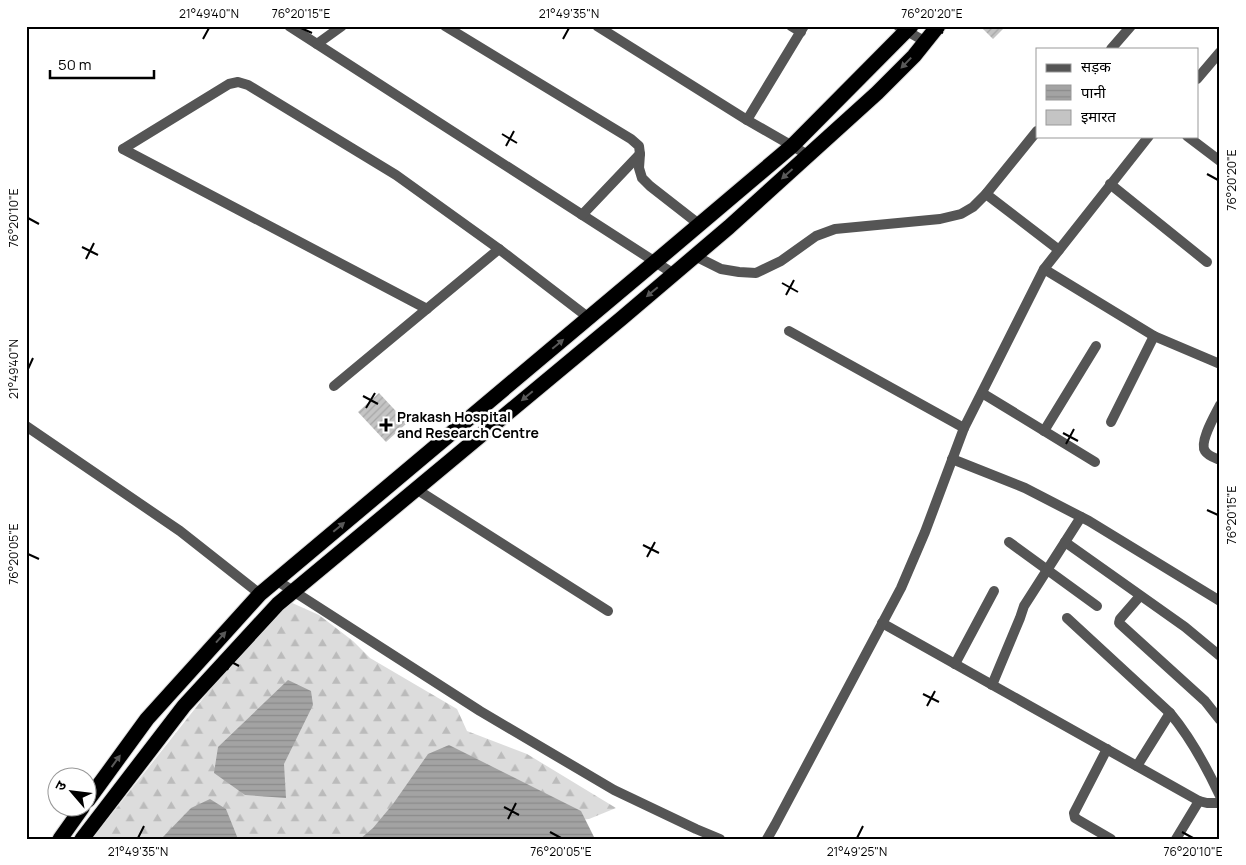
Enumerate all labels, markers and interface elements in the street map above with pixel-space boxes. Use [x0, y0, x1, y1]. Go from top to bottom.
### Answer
text: 21°49'40"N [179, 5, 239, 22]
text: 76°20'15"E [272, 5, 331, 22]
text: 21°49'35"N [539, 5, 599, 22]
text: 76°20'20"E [901, 5, 963, 22]
scale bar [50, 48, 154, 80]
legend [1036, 48, 1198, 138]
text: 50 m [58, 54, 92, 75]
text: सड़क [1081, 56, 1111, 77]
one-way arrow [901, 57, 913, 69]
text: पानी [1081, 82, 1107, 103]
text: इमारत [1081, 106, 1116, 127]
text: 76°20'20"E [1223, 149, 1240, 211]
one-way arrow [781, 168, 794, 179]
text: 76°20'10"E [5, 188, 22, 248]
one-way arrow [646, 287, 659, 298]
one-way arrow [551, 338, 564, 349]
text: 21°49'40"N [5, 339, 22, 399]
one-way arrow [521, 391, 534, 402]
place label: Prakash Hospital and Research Centre [397, 407, 539, 442]
marker: Prakash Hospital and Research Centre [379, 418, 393, 432]
text: 76°20'15"E [1223, 485, 1240, 544]
one-way arrow [333, 521, 346, 532]
text: 76°20'05"E [5, 523, 22, 585]
one-way arrow [215, 630, 226, 643]
one-way arrow [111, 754, 121, 768]
north arrow [48, 768, 98, 818]
text: उ [50, 777, 71, 794]
text: 21°49'35"N [108, 843, 168, 860]
text: 76°20'05"E [530, 843, 592, 860]
text: 21°49'25"N [827, 843, 887, 860]
text: 76°20'10"E [1163, 843, 1223, 860]

